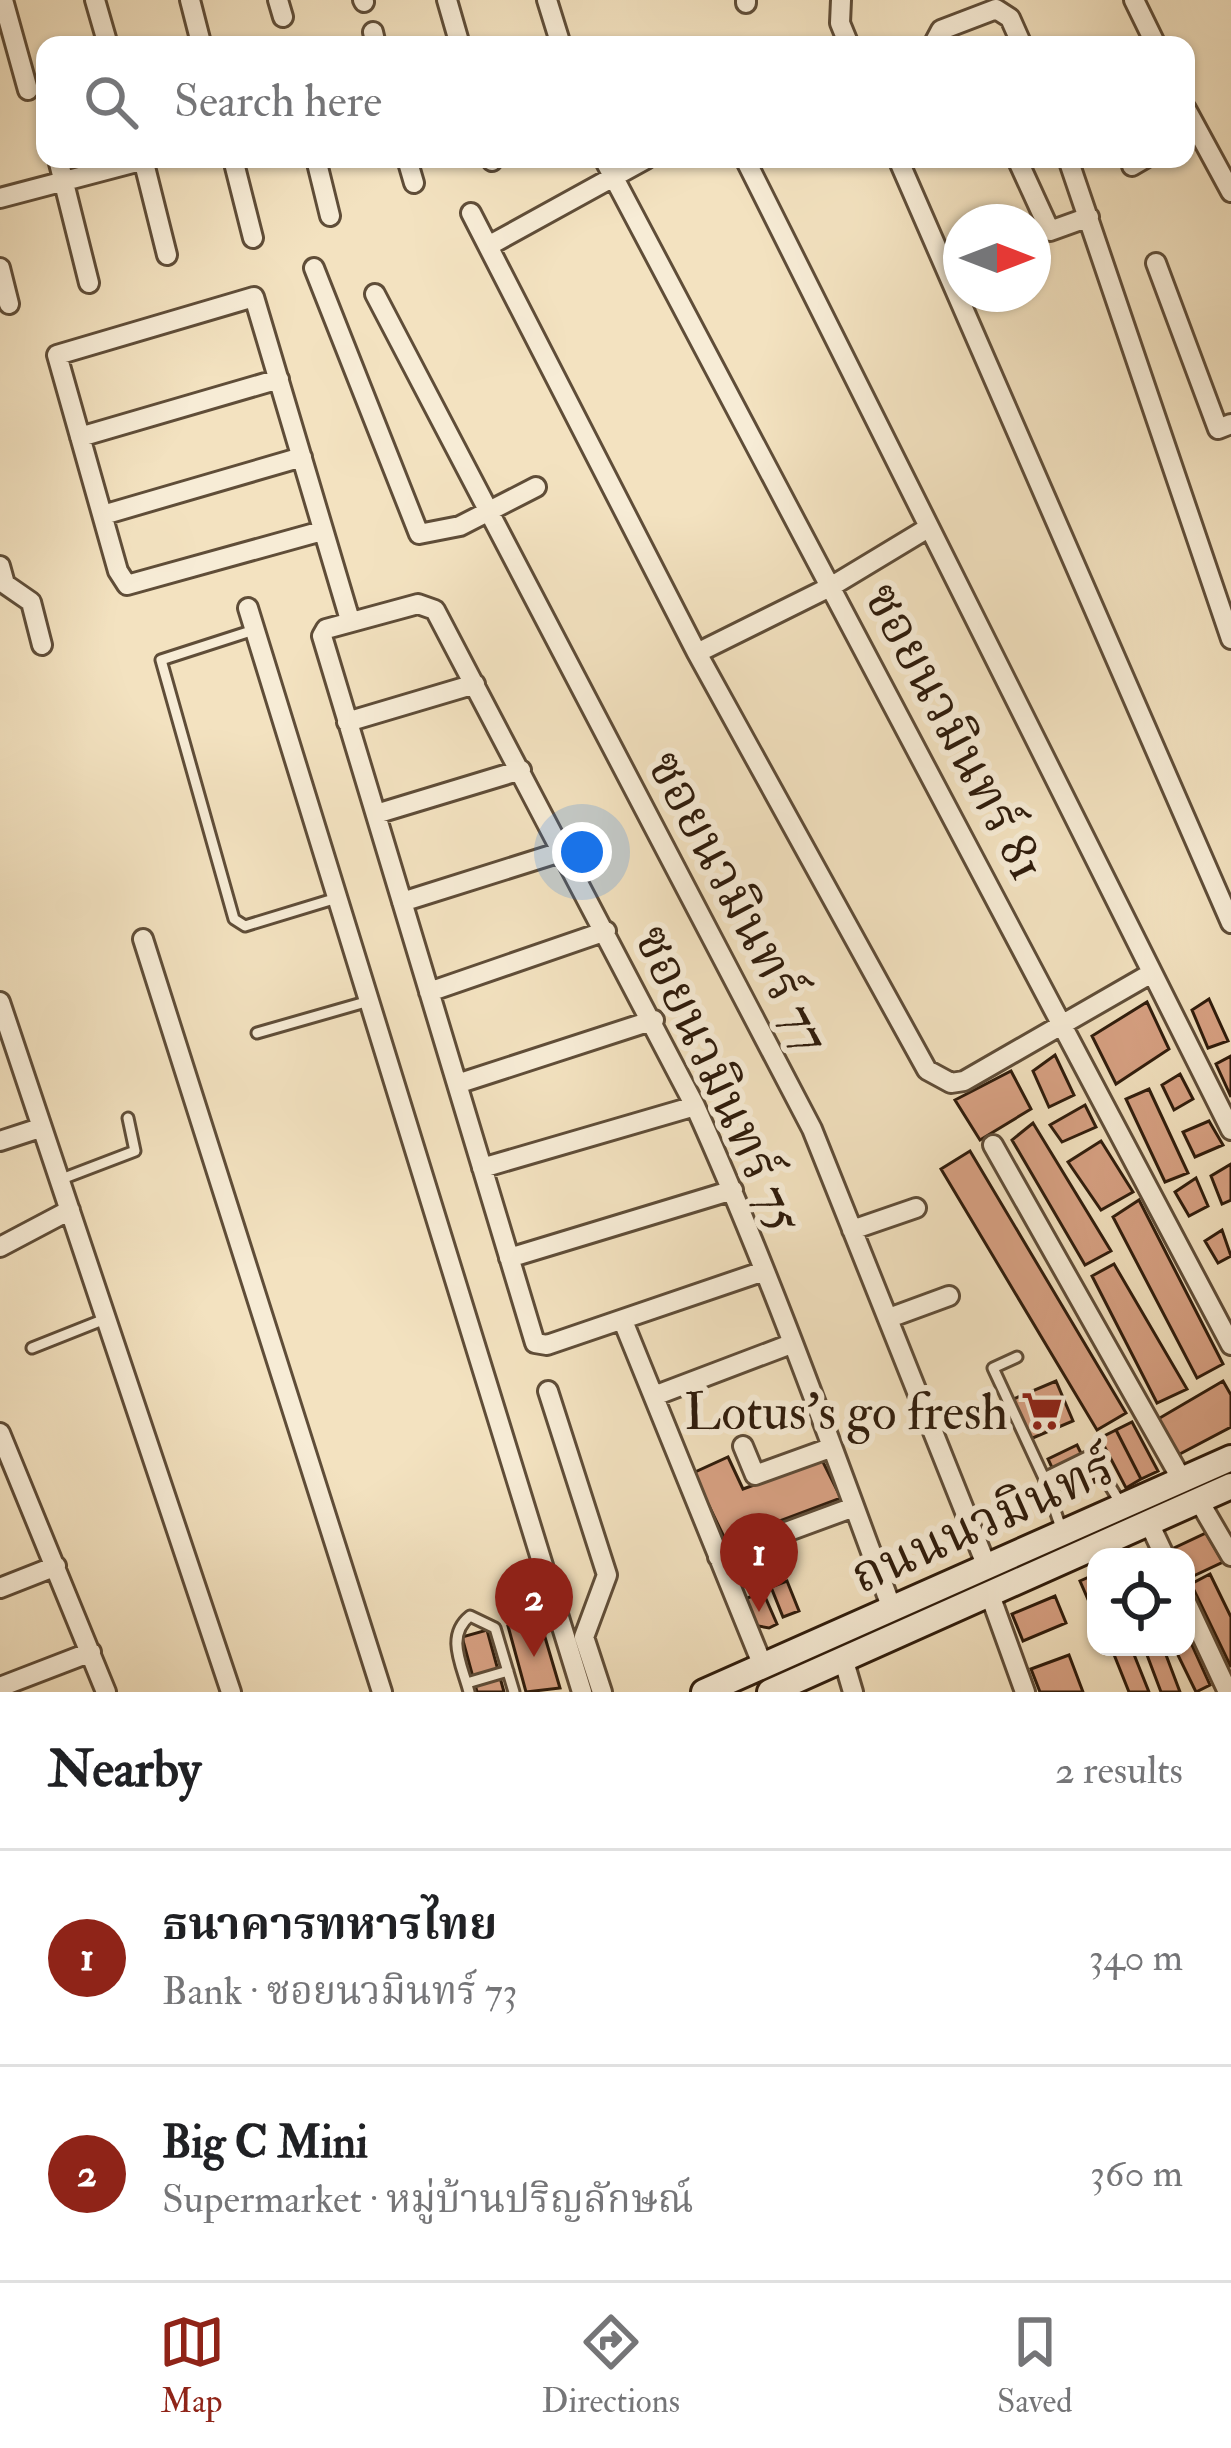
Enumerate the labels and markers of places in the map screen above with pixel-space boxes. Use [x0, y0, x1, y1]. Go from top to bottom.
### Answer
place label: Lotus's go fresh [684, 1381, 1008, 1445]
supermarket icon: Lotus's go fresh [1019, 1388, 1065, 1434]
pin: 1 [720, 1513, 798, 1612]
pin: 2 [495, 1558, 573, 1657]

